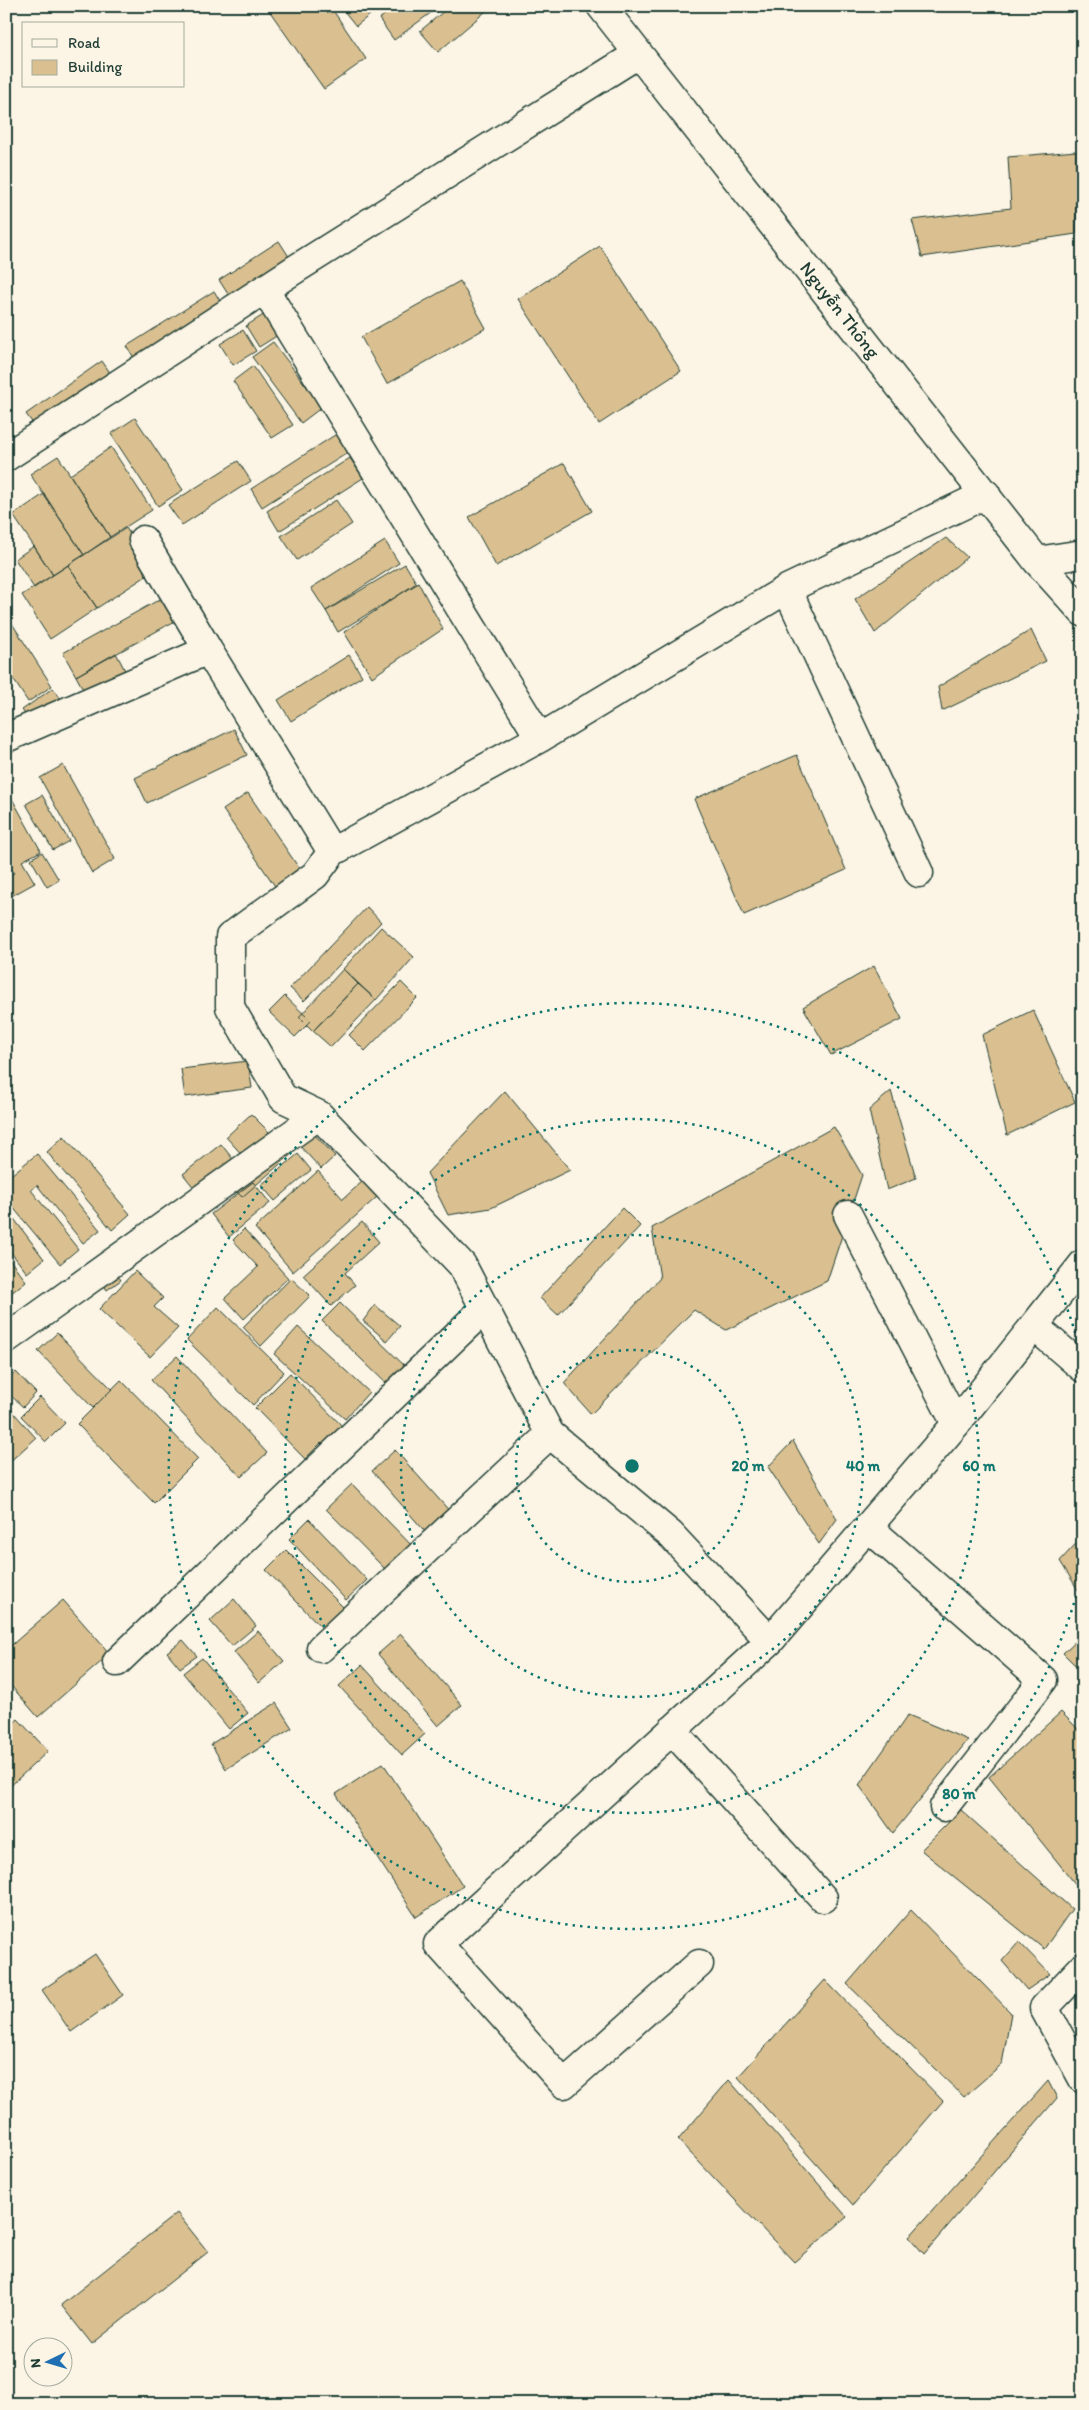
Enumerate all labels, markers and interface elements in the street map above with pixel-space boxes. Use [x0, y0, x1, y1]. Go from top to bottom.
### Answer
legend [22, 22, 185, 88]
text: Road [68, 34, 101, 52]
text: Building [68, 58, 122, 76]
street label: Nguyễn Thông [795, 257, 885, 363]
centre of rings [623, 1457, 641, 1475]
text: 20 m [731, 1457, 765, 1475]
text: 40 m [846, 1457, 881, 1475]
text: 60 m [962, 1457, 996, 1475]
text: 80 m [942, 1785, 976, 1803]
north arrow [22, 2338, 72, 2388]
text: N [27, 2358, 44, 2369]

